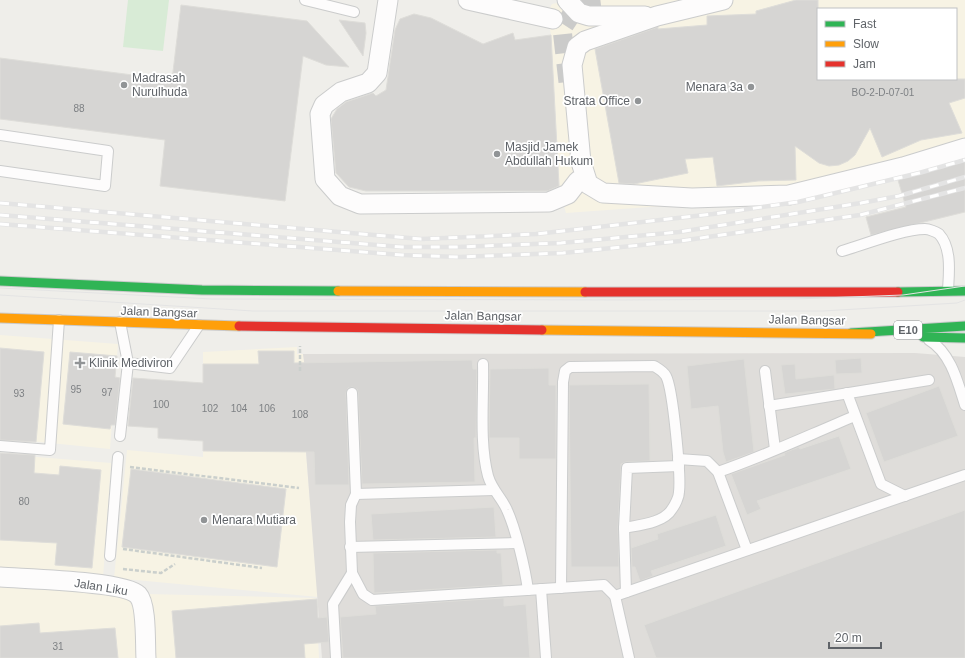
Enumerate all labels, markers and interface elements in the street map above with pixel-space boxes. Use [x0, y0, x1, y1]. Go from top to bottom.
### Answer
legend [817, 8, 957, 80]
text: Fast [853, 17, 877, 31]
text: Slow [853, 37, 879, 51]
text: Jam [853, 57, 876, 71]
place label: Madrasah Nurulhuda [132, 71, 188, 99]
marker: Madrasah Nurulhuda [119, 80, 129, 90]
place label: Menara 3a [686, 80, 743, 94]
marker: Menara 3a [746, 82, 756, 92]
house number: BO-2-D-07-01 [852, 87, 915, 98]
place label: Strata Office [564, 94, 630, 108]
marker: Strata Office [633, 96, 643, 106]
house number: 88 [73, 103, 85, 114]
place label: Masjid Jamek Abdullah Hukum [505, 140, 593, 168]
marker: Masjid Jamek Abdullah Hukum [492, 149, 502, 159]
street label: Jalan Bangsar [120, 304, 198, 320]
street label: Jalan Bangsar [445, 308, 521, 324]
street label: Jalan Bangsar [769, 312, 845, 328]
road number: E10 [894, 321, 922, 339]
place label: Klinik Mediviron [89, 356, 173, 370]
marker: Klinik Mediviron [74, 357, 86, 369]
house number: 95 [70, 384, 82, 395]
house number: 97 [101, 387, 113, 398]
house number: 93 [13, 388, 25, 399]
house number: 100 [153, 399, 170, 410]
house number: 102 [202, 403, 219, 414]
house number: 104 [231, 403, 248, 414]
house number: 106 [259, 403, 276, 414]
house number: 108 [292, 409, 309, 420]
house number: 80 [18, 496, 30, 507]
place label: Menara Mutiara [212, 513, 296, 527]
marker: Menara Mutiara [199, 515, 209, 525]
street label: Jalan Liku [73, 576, 129, 598]
scale bar [829, 624, 881, 650]
text: 20 m [835, 631, 862, 645]
house number: 31 [52, 641, 64, 652]

